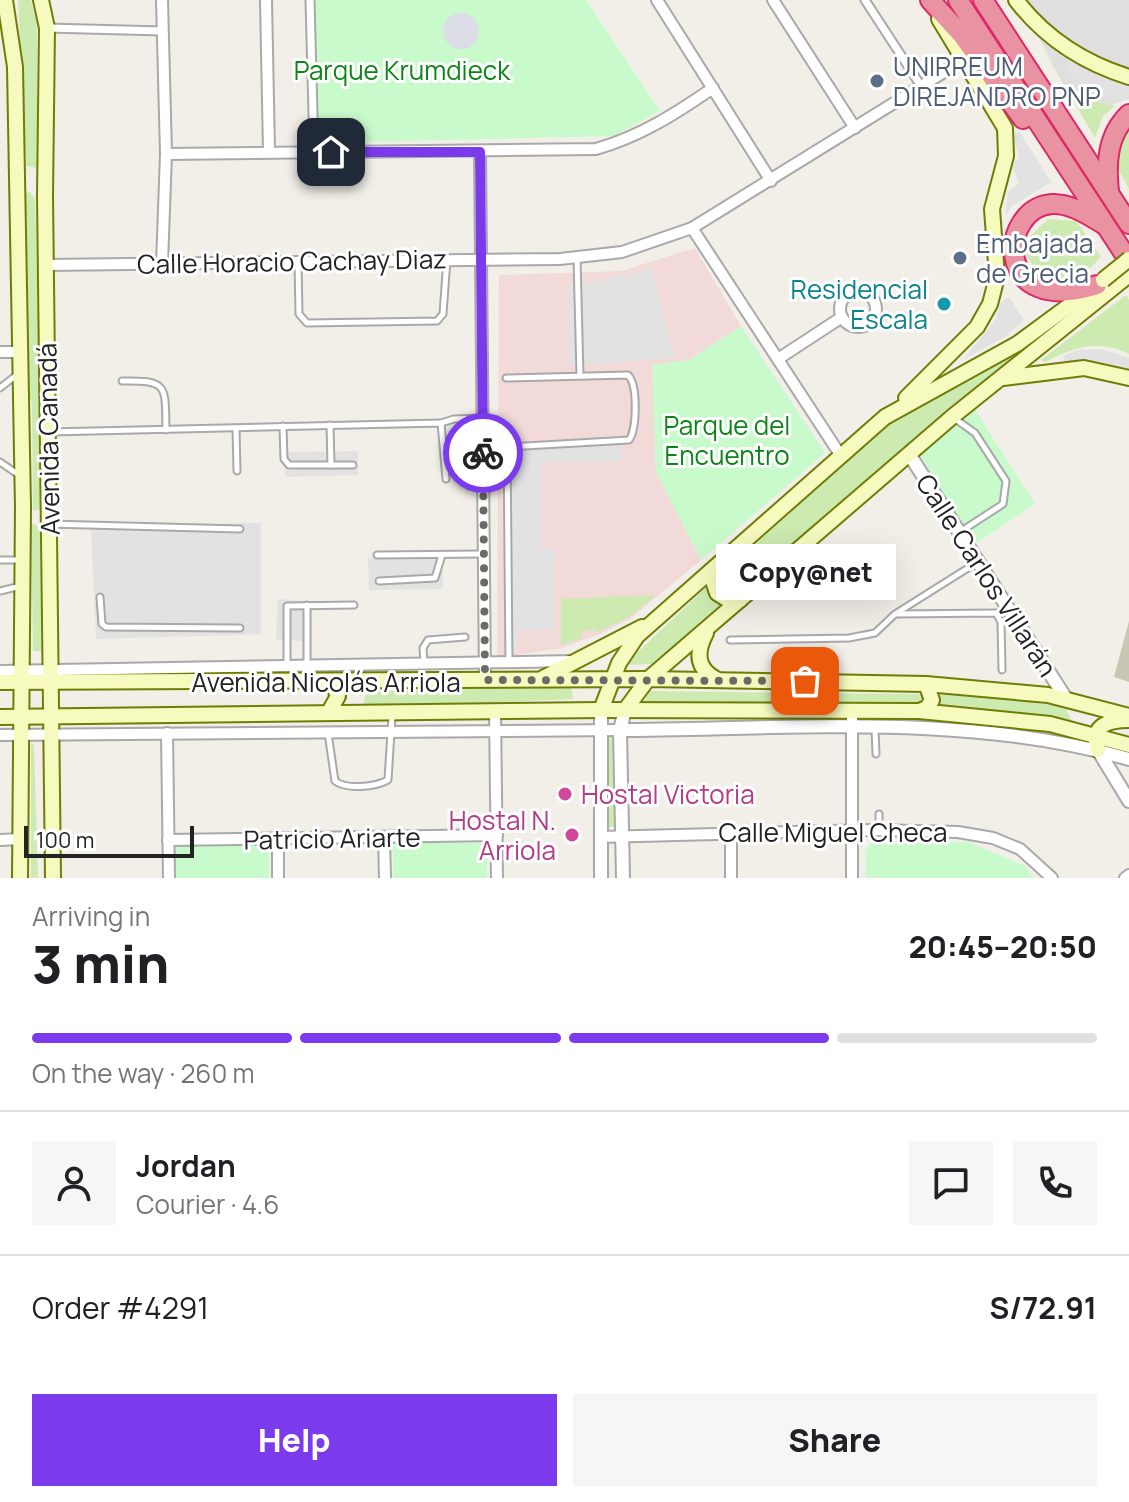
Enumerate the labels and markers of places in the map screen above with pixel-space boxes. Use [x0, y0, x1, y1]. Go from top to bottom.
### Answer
place label: UNIRREUM DIREJANDRO PNP [893, 48, 1101, 114]
marker: UNIRREUM DIREJANDRO PNP [868, 72, 886, 90]
pin [297, 118, 365, 186]
place label: Embajada de Grecia [976, 225, 1094, 291]
marker: Embajada de Grecia [951, 249, 969, 267]
place label: Residencial Escala [791, 271, 928, 337]
marker: Residencial Escala [935, 295, 953, 313]
callout: Copy@net [715, 545, 895, 601]
pin [771, 647, 839, 715]
place label: Hostal Victoria [581, 776, 755, 812]
marker: Hostal Victoria [556, 785, 574, 803]
place label: Hostal N. Arriola [449, 802, 556, 868]
marker: Hostal N. Arriola [563, 826, 581, 844]

